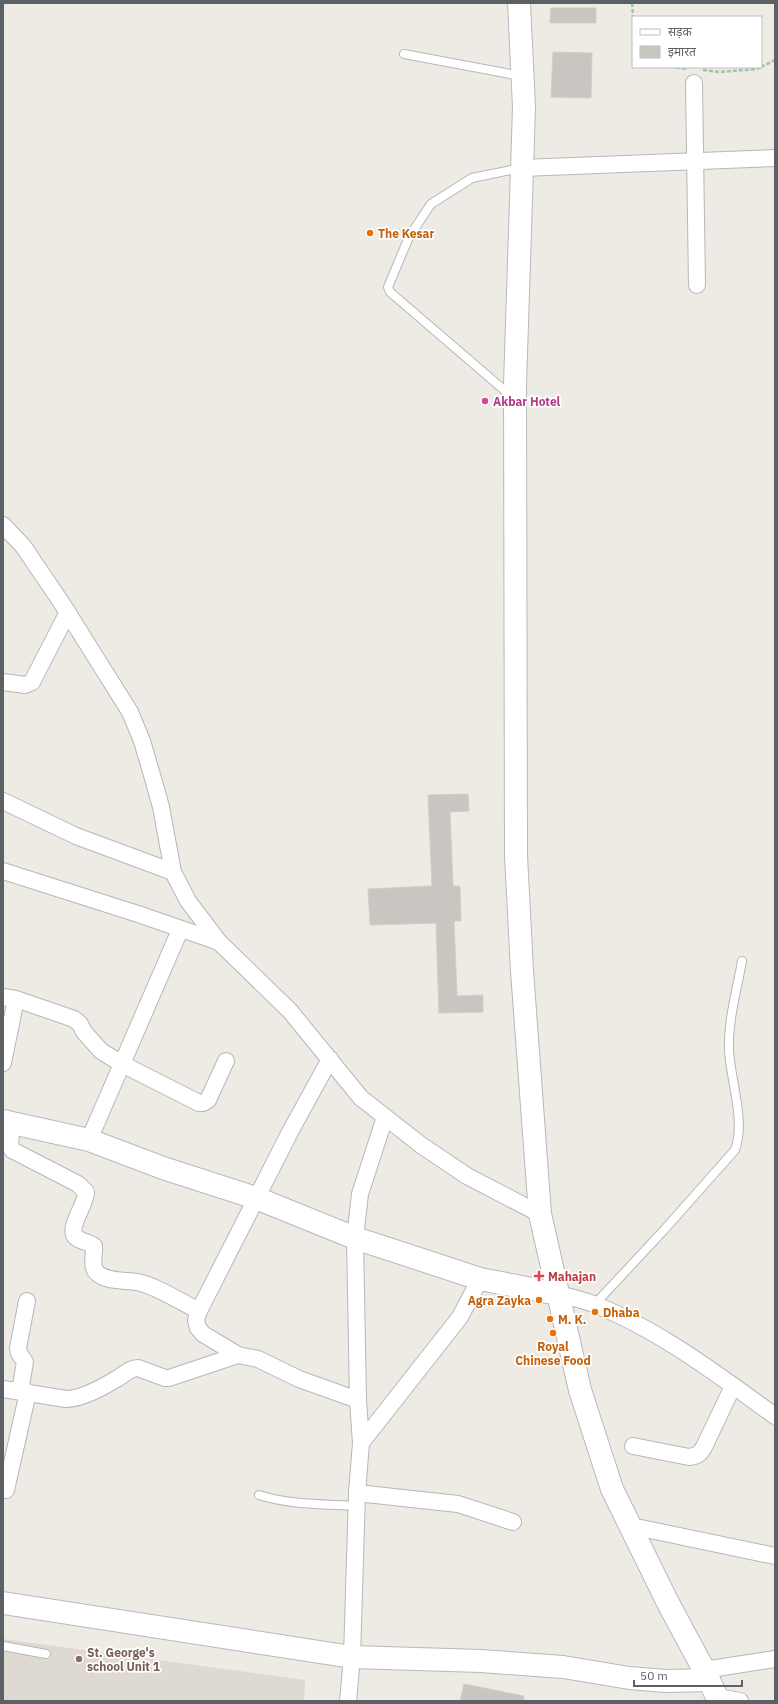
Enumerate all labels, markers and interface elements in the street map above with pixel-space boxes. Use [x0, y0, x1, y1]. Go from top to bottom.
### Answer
legend [632, 16, 762, 68]
text: सड़क [668, 24, 693, 39]
text: इमारत [668, 44, 697, 59]
place label: The Kesar [378, 226, 434, 241]
marker: The Kesar [365, 228, 375, 238]
place label: Akbar Hotel [493, 394, 561, 409]
marker: Akbar Hotel [480, 396, 490, 406]
place label: Mahajan [548, 1269, 596, 1284]
marker: Mahajan [533, 1270, 545, 1282]
place label: Agra Zayka [468, 1293, 531, 1308]
marker: Agra Zayka [534, 1295, 544, 1305]
place label: Dhaba [603, 1305, 640, 1320]
marker: Dhaba [590, 1307, 600, 1317]
place label: M. K. [558, 1312, 587, 1327]
marker: M. K. [545, 1314, 555, 1324]
marker: Royal Chinese Food [548, 1328, 558, 1338]
place label: Royal Chinese Food [515, 1339, 591, 1368]
place label: St. George's school Unit 1 [87, 1645, 160, 1674]
marker: St. George's school Unit 1 [74, 1654, 84, 1664]
scale bar [634, 1662, 742, 1688]
text: 50 m [640, 1668, 668, 1683]

